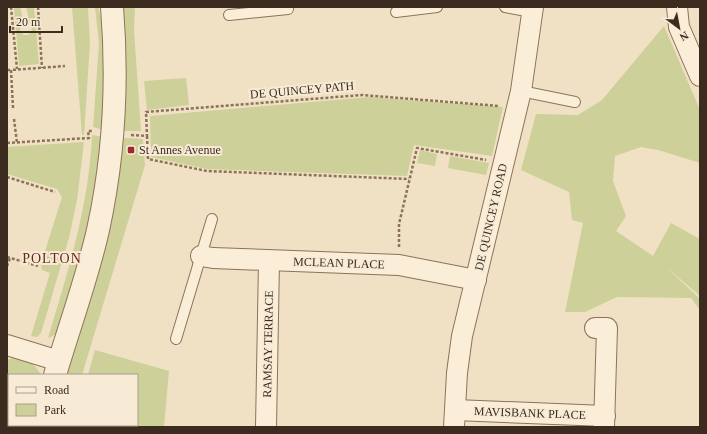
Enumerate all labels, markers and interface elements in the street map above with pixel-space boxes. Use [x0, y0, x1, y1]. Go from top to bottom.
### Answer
scale bar [10, 8, 62, 34]
north arrow [659, 8, 699, 48]
text: 20 m [16, 15, 41, 29]
text: N [678, 29, 691, 44]
street label: DE QUINCEY PATH [249, 78, 355, 102]
place label: St Annes Avenue [139, 143, 221, 157]
marker: St Annes Avenue [126, 145, 136, 155]
street label: DE QUINCEY ROAD [472, 162, 510, 272]
district label: POLTON [22, 251, 82, 266]
street label: MCLEAN PLACE [293, 254, 385, 272]
street label: RAMSAY TERRACE [260, 290, 276, 398]
legend [8, 374, 138, 426]
text: Road [44, 383, 69, 397]
text: Park [44, 403, 66, 417]
street label: MAVISBANK PLACE [474, 404, 586, 422]

